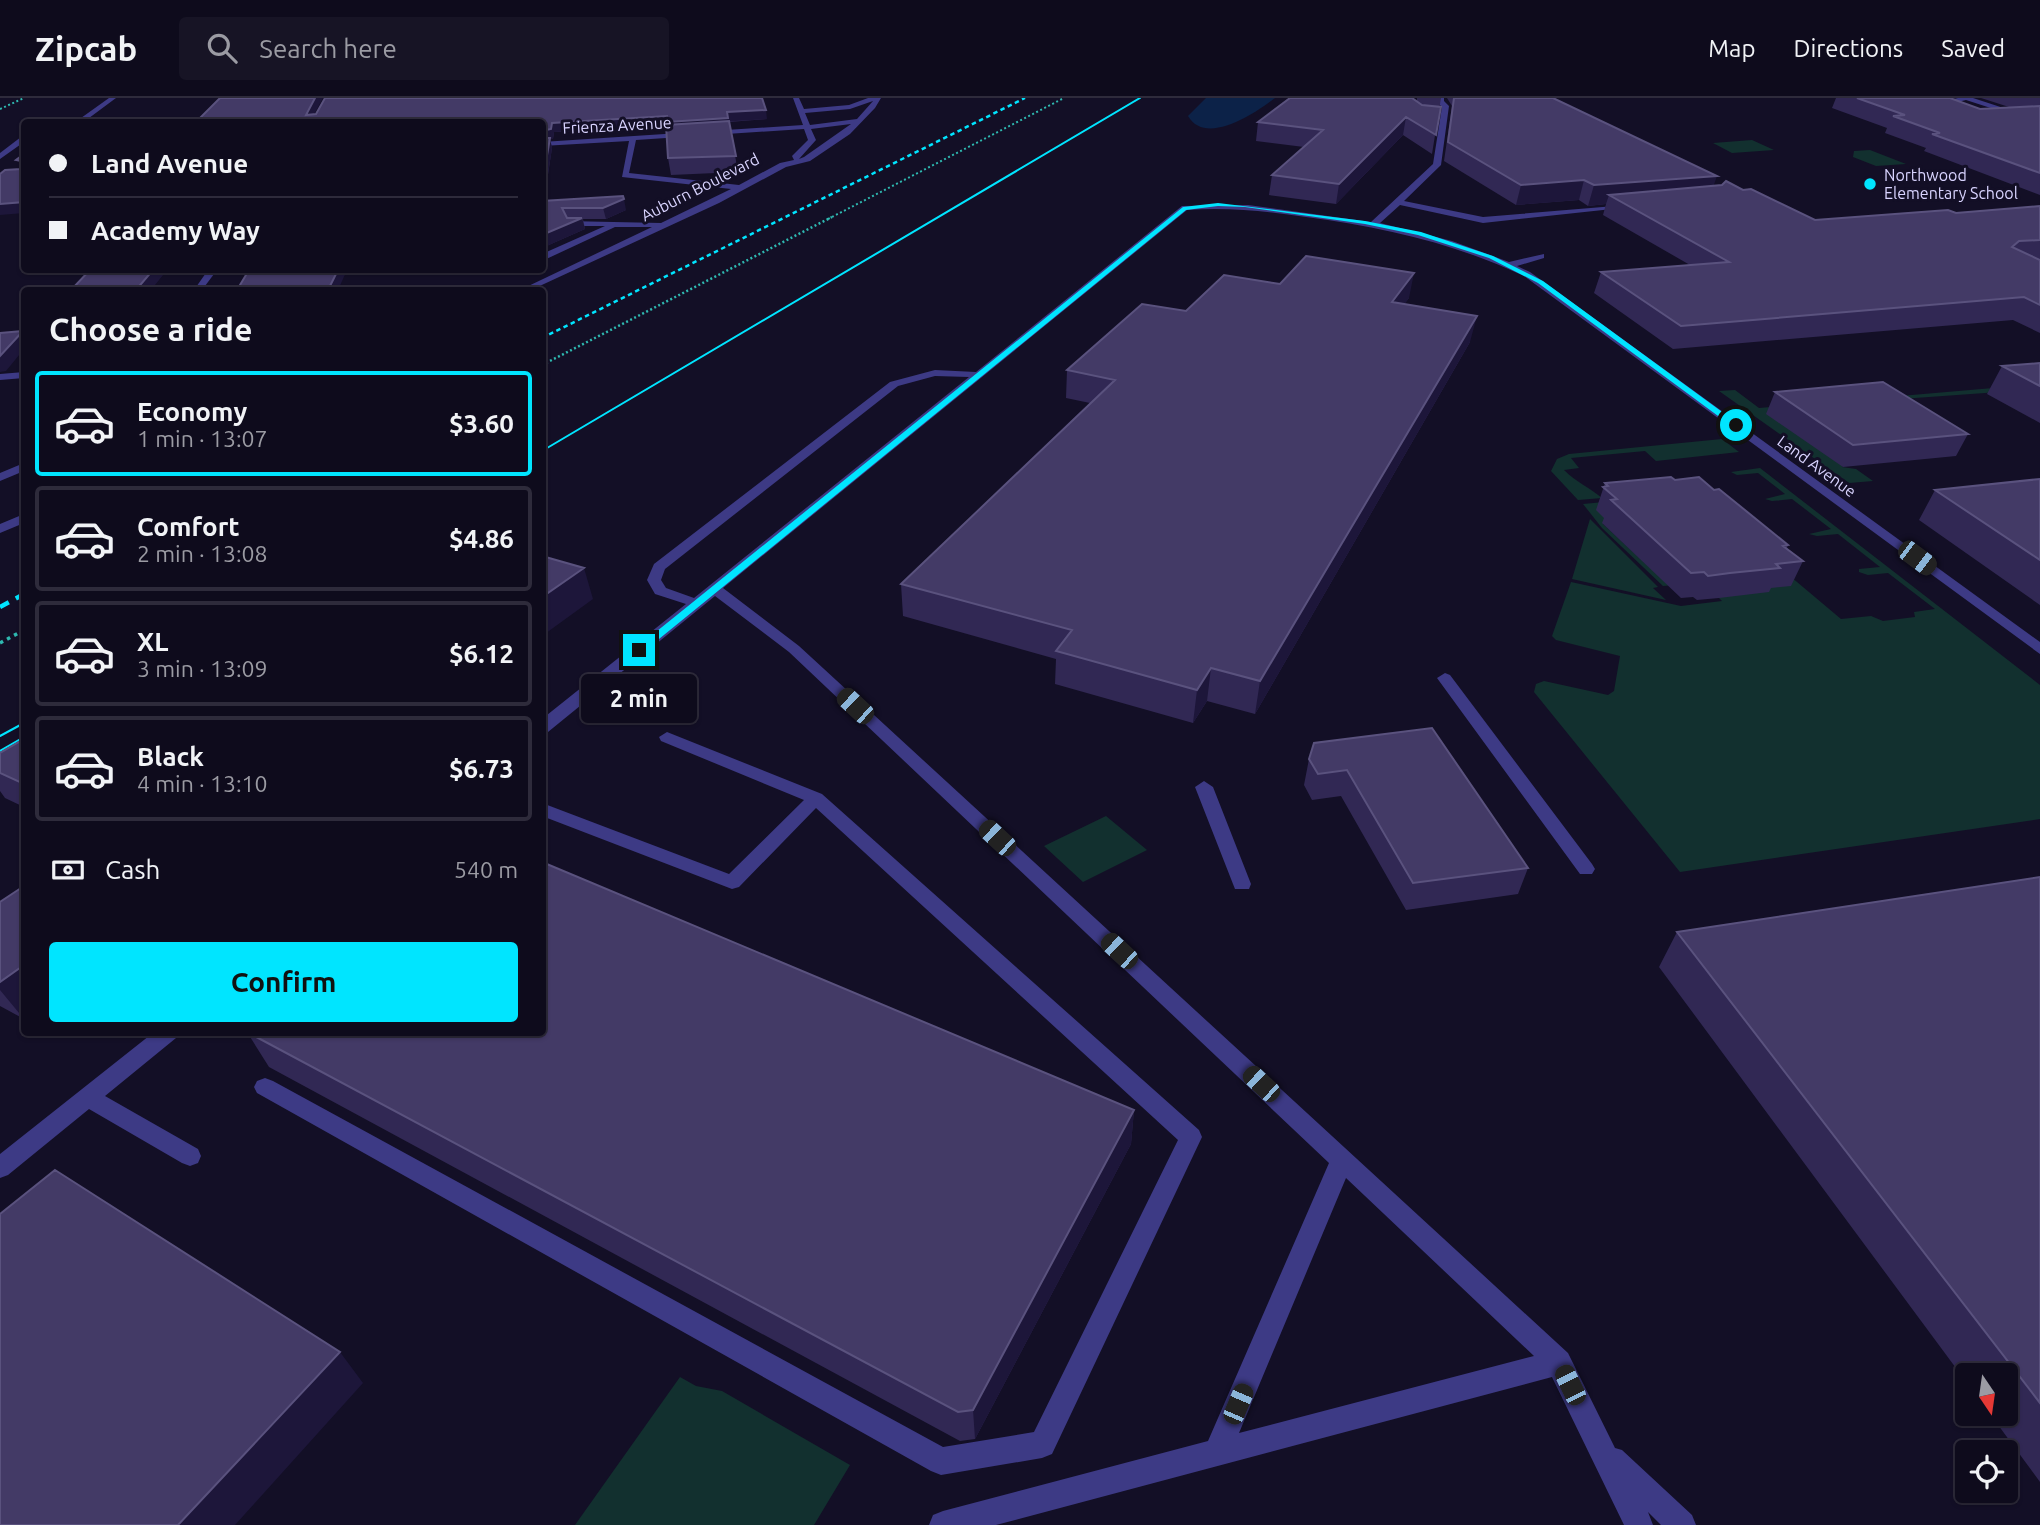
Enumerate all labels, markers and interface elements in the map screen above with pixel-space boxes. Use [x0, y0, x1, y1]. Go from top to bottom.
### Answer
search box [179, 17, 669, 80]
icon: search [203, 29, 241, 67]
text: Zipcab [35, 30, 137, 67]
text: Search here [259, 34, 397, 63]
text: Map [1708, 35, 1755, 62]
text: Directions [1793, 35, 1903, 62]
text: Saved [1941, 35, 2005, 62]
street label: Frienza Avenue [562, 113, 672, 137]
text: Land Avenue [91, 149, 248, 178]
street label: Auburn Boulevard [638, 149, 762, 225]
place label: Northwood Elementary School [1884, 166, 2018, 202]
marker: Northwood Elementary School [1862, 176, 1878, 192]
text: Academy Way [91, 216, 260, 245]
text: Choose a ride [49, 311, 252, 347]
icon: car [53, 392, 116, 455]
text: Economy [137, 397, 247, 426]
text: $3.60 [449, 409, 514, 438]
route start [1720, 409, 1752, 441]
text: 1 min · 13:07 [137, 426, 268, 451]
street label: Land Avenue [1774, 432, 1860, 500]
icon: car [53, 507, 116, 570]
text: Comfort [137, 512, 240, 541]
text: $4.86 [449, 524, 514, 553]
car [1894, 537, 1941, 579]
text: 2 min · 13:08 [137, 541, 268, 566]
icon: car [53, 622, 116, 685]
text: XL [137, 627, 168, 656]
route end [623, 634, 655, 666]
text: $6.12 [449, 639, 514, 668]
text: 3 min · 13:09 [137, 656, 268, 681]
callout: 2 min [581, 674, 697, 724]
car [833, 684, 878, 728]
text: 2 min [610, 686, 668, 711]
icon: car [53, 737, 116, 800]
text: Black [137, 742, 204, 771]
text: $6.73 [449, 754, 514, 783]
text: 4 min · 13:10 [137, 771, 268, 796]
car [975, 816, 1020, 860]
icon: cash [49, 851, 87, 889]
text: Cash [105, 855, 160, 884]
text: 540 m [454, 857, 518, 882]
car [1097, 929, 1142, 973]
button: Confirm [49, 942, 518, 1022]
car [1239, 1062, 1284, 1106]
car [1552, 1362, 1589, 1408]
north arrow [1955, 1363, 2018, 1426]
map controls [1955, 1363, 2018, 1503]
car [1221, 1381, 1256, 1427]
button: locate [1955, 1440, 2018, 1503]

